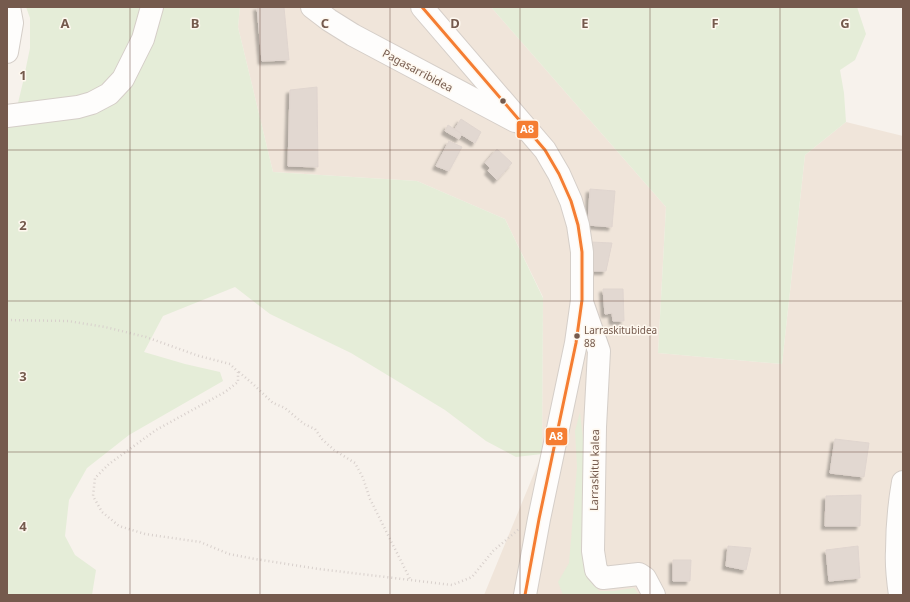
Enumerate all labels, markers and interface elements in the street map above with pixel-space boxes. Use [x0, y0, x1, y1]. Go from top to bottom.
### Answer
text: A [61, 14, 70, 32]
text: B [191, 14, 199, 32]
text: C [321, 14, 329, 32]
text: D [450, 14, 460, 32]
text: E [581, 14, 589, 32]
text: F [711, 14, 719, 32]
text: G [840, 14, 850, 32]
street label: Pagasarribidea [380, 45, 456, 95]
text: 1 [19, 66, 27, 84]
unlabelled marker [498, 96, 508, 106]
line badge: A8 [516, 120, 539, 139]
text: A8 [520, 121, 534, 136]
text: 2 [19, 216, 27, 234]
place label: Larraskitubidea 88 [584, 323, 657, 350]
marker: Larraskitubidea 88 [572, 331, 582, 341]
text: 3 [19, 367, 27, 385]
line badge: A8 [545, 427, 568, 446]
text: A8 [549, 428, 563, 443]
street label: Larraskitu kalea [586, 429, 602, 511]
text: 4 [19, 517, 27, 535]

